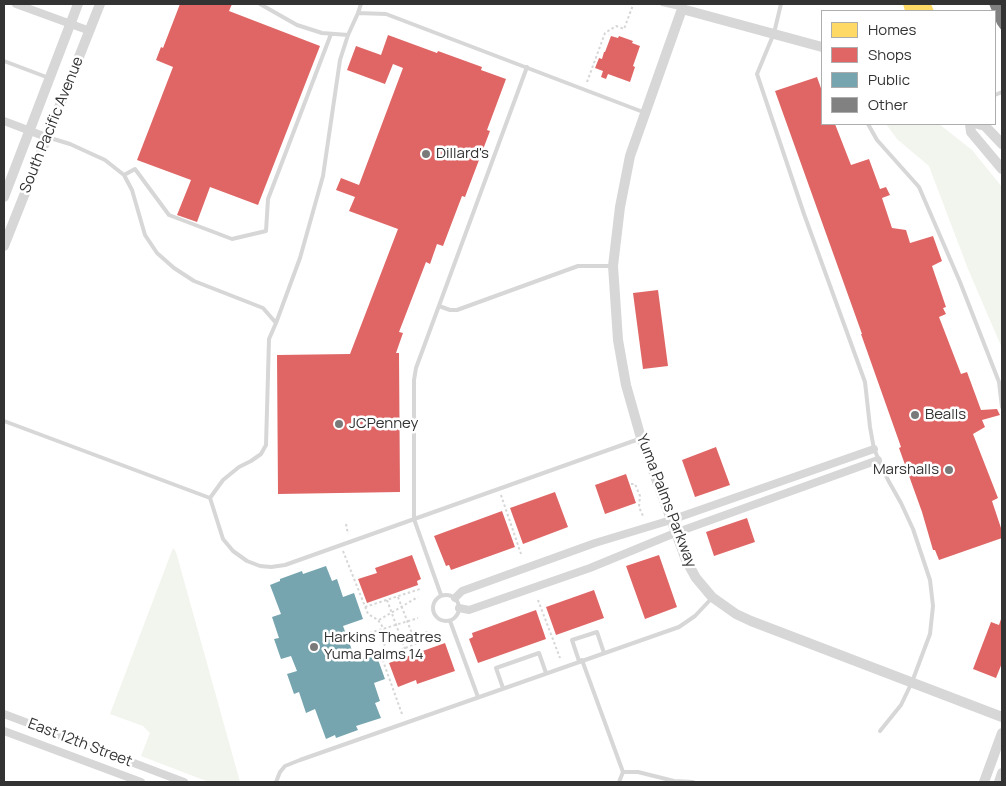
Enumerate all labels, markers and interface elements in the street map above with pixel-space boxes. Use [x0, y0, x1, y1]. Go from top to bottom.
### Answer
legend [821, 10, 996, 125]
text: Homes [868, 19, 916, 40]
text: Shops [868, 44, 912, 65]
street label: South Pacific Avenue [16, 54, 88, 196]
text: Public [868, 69, 910, 90]
text: Other [868, 94, 908, 115]
place label: Dillard's [436, 145, 489, 163]
marker: Dillard's [420, 148, 432, 160]
place label: Bealls [925, 406, 966, 424]
marker: Bealls [909, 409, 921, 421]
place label: JCPenney [349, 415, 419, 433]
marker: JCPenney [333, 418, 345, 430]
street label: Yuma Palms Parkway [632, 432, 700, 570]
place label: Marshalls [873, 461, 939, 479]
marker: Marshalls [943, 464, 955, 476]
place label: Harkins Theatres Yuma Palms 14 [324, 629, 441, 664]
marker: Harkins Theatres Yuma Palms 14 [308, 641, 320, 653]
street label: East 12th Street [25, 715, 135, 771]

